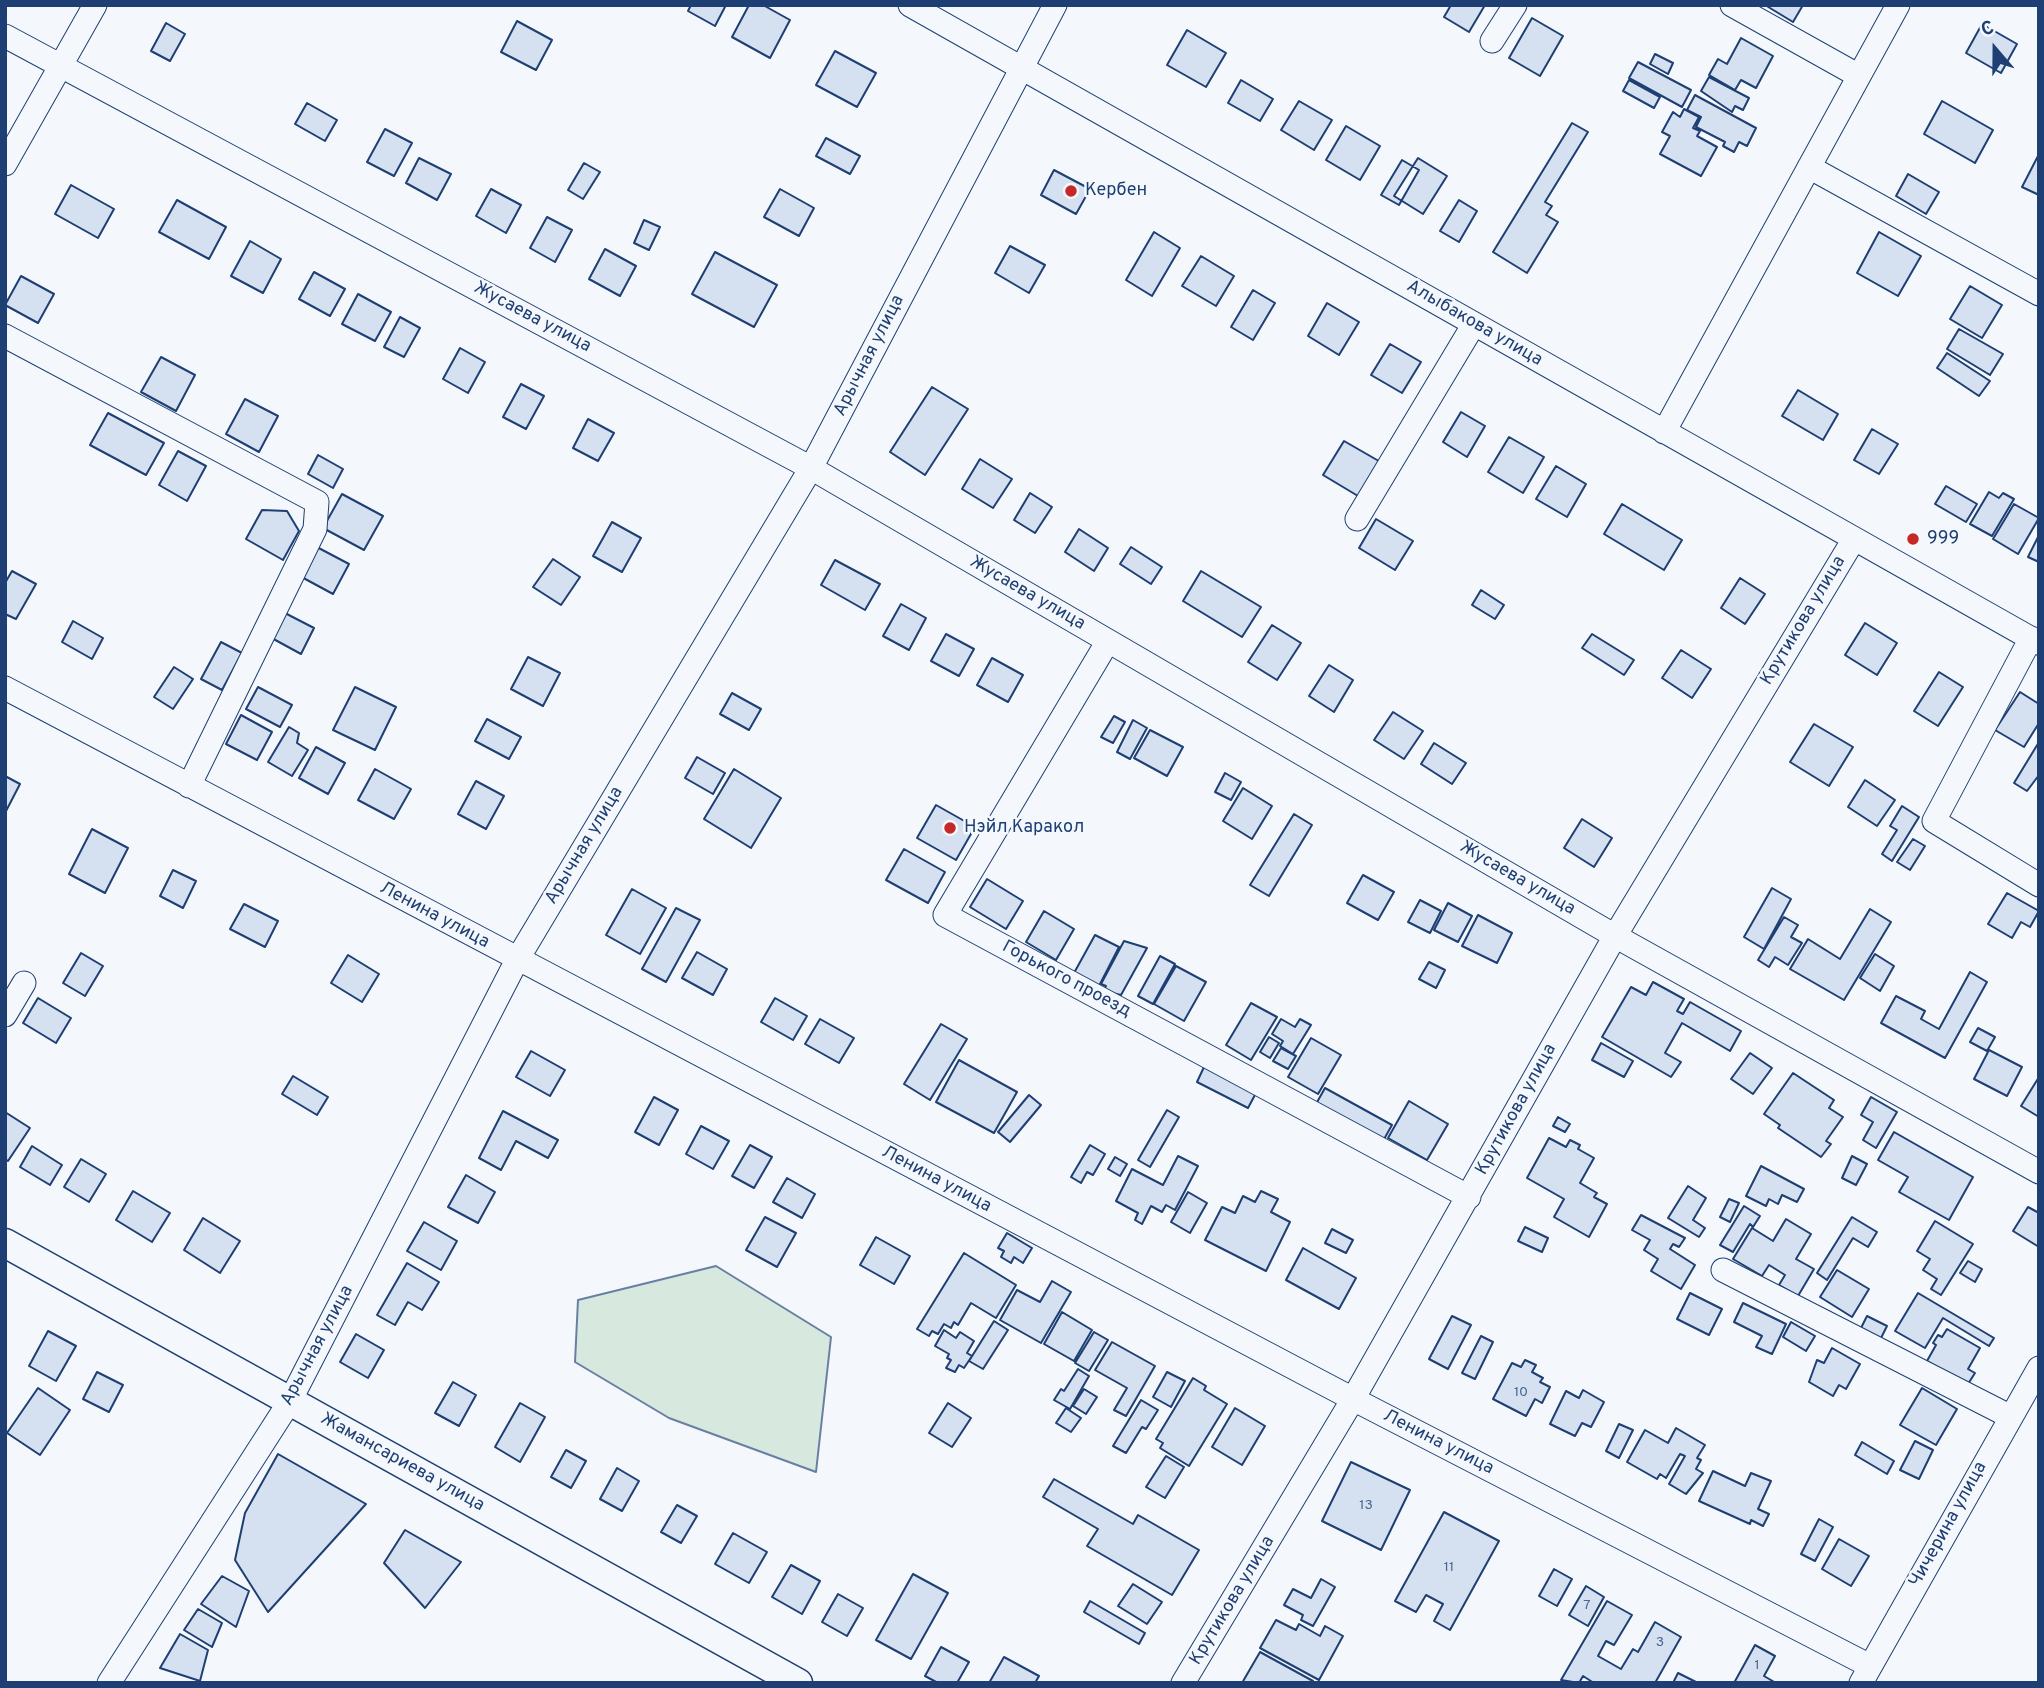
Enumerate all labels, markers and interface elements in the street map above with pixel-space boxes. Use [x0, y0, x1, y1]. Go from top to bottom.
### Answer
north arrow [1960, 14, 2030, 84]
text: С [1978, 16, 1998, 43]
place label: Кербен [1085, 180, 1147, 202]
marker: Кербен [1063, 183, 1079, 199]
street label: Алыбакова улица [1402, 276, 1546, 372]
street label: Жусаева улица [470, 278, 594, 358]
street label: Арычная улица [830, 292, 910, 420]
place label: 999 [1927, 528, 1959, 550]
marker: 999 [1905, 531, 1921, 547]
street label: Жусаева улица [965, 552, 1089, 636]
street label: Крутикова улица [1757, 553, 1851, 689]
street label: Арычная улица [541, 783, 629, 909]
place label: Нэйл Каракол [964, 817, 1084, 839]
marker: Нэйл Каракол [942, 820, 958, 836]
street label: Жусаева улица [1455, 837, 1579, 921]
street label: Ленина улица [375, 878, 493, 954]
street label: Горького проезд [998, 937, 1134, 1023]
street label: Крутикова улица [1472, 1041, 1562, 1179]
street label: Ленина улица [877, 1142, 995, 1218]
street label: Арычная улица [277, 1282, 359, 1410]
house number: 10 [1514, 1385, 1528, 1401]
street label: Ленина улица [1379, 1406, 1497, 1480]
street label: Жамансариева улица [316, 1409, 488, 1517]
street label: Чичерина улица [1906, 1458, 1992, 1592]
house number: 13 [1359, 1498, 1373, 1514]
street label: Крутикова улица [1186, 1533, 1280, 1669]
house number: 11 [1444, 1560, 1454, 1576]
house number: 7 [1583, 1598, 1591, 1614]
house number: 3 [1656, 1635, 1664, 1651]
house number: 1 [1754, 1658, 1760, 1674]

